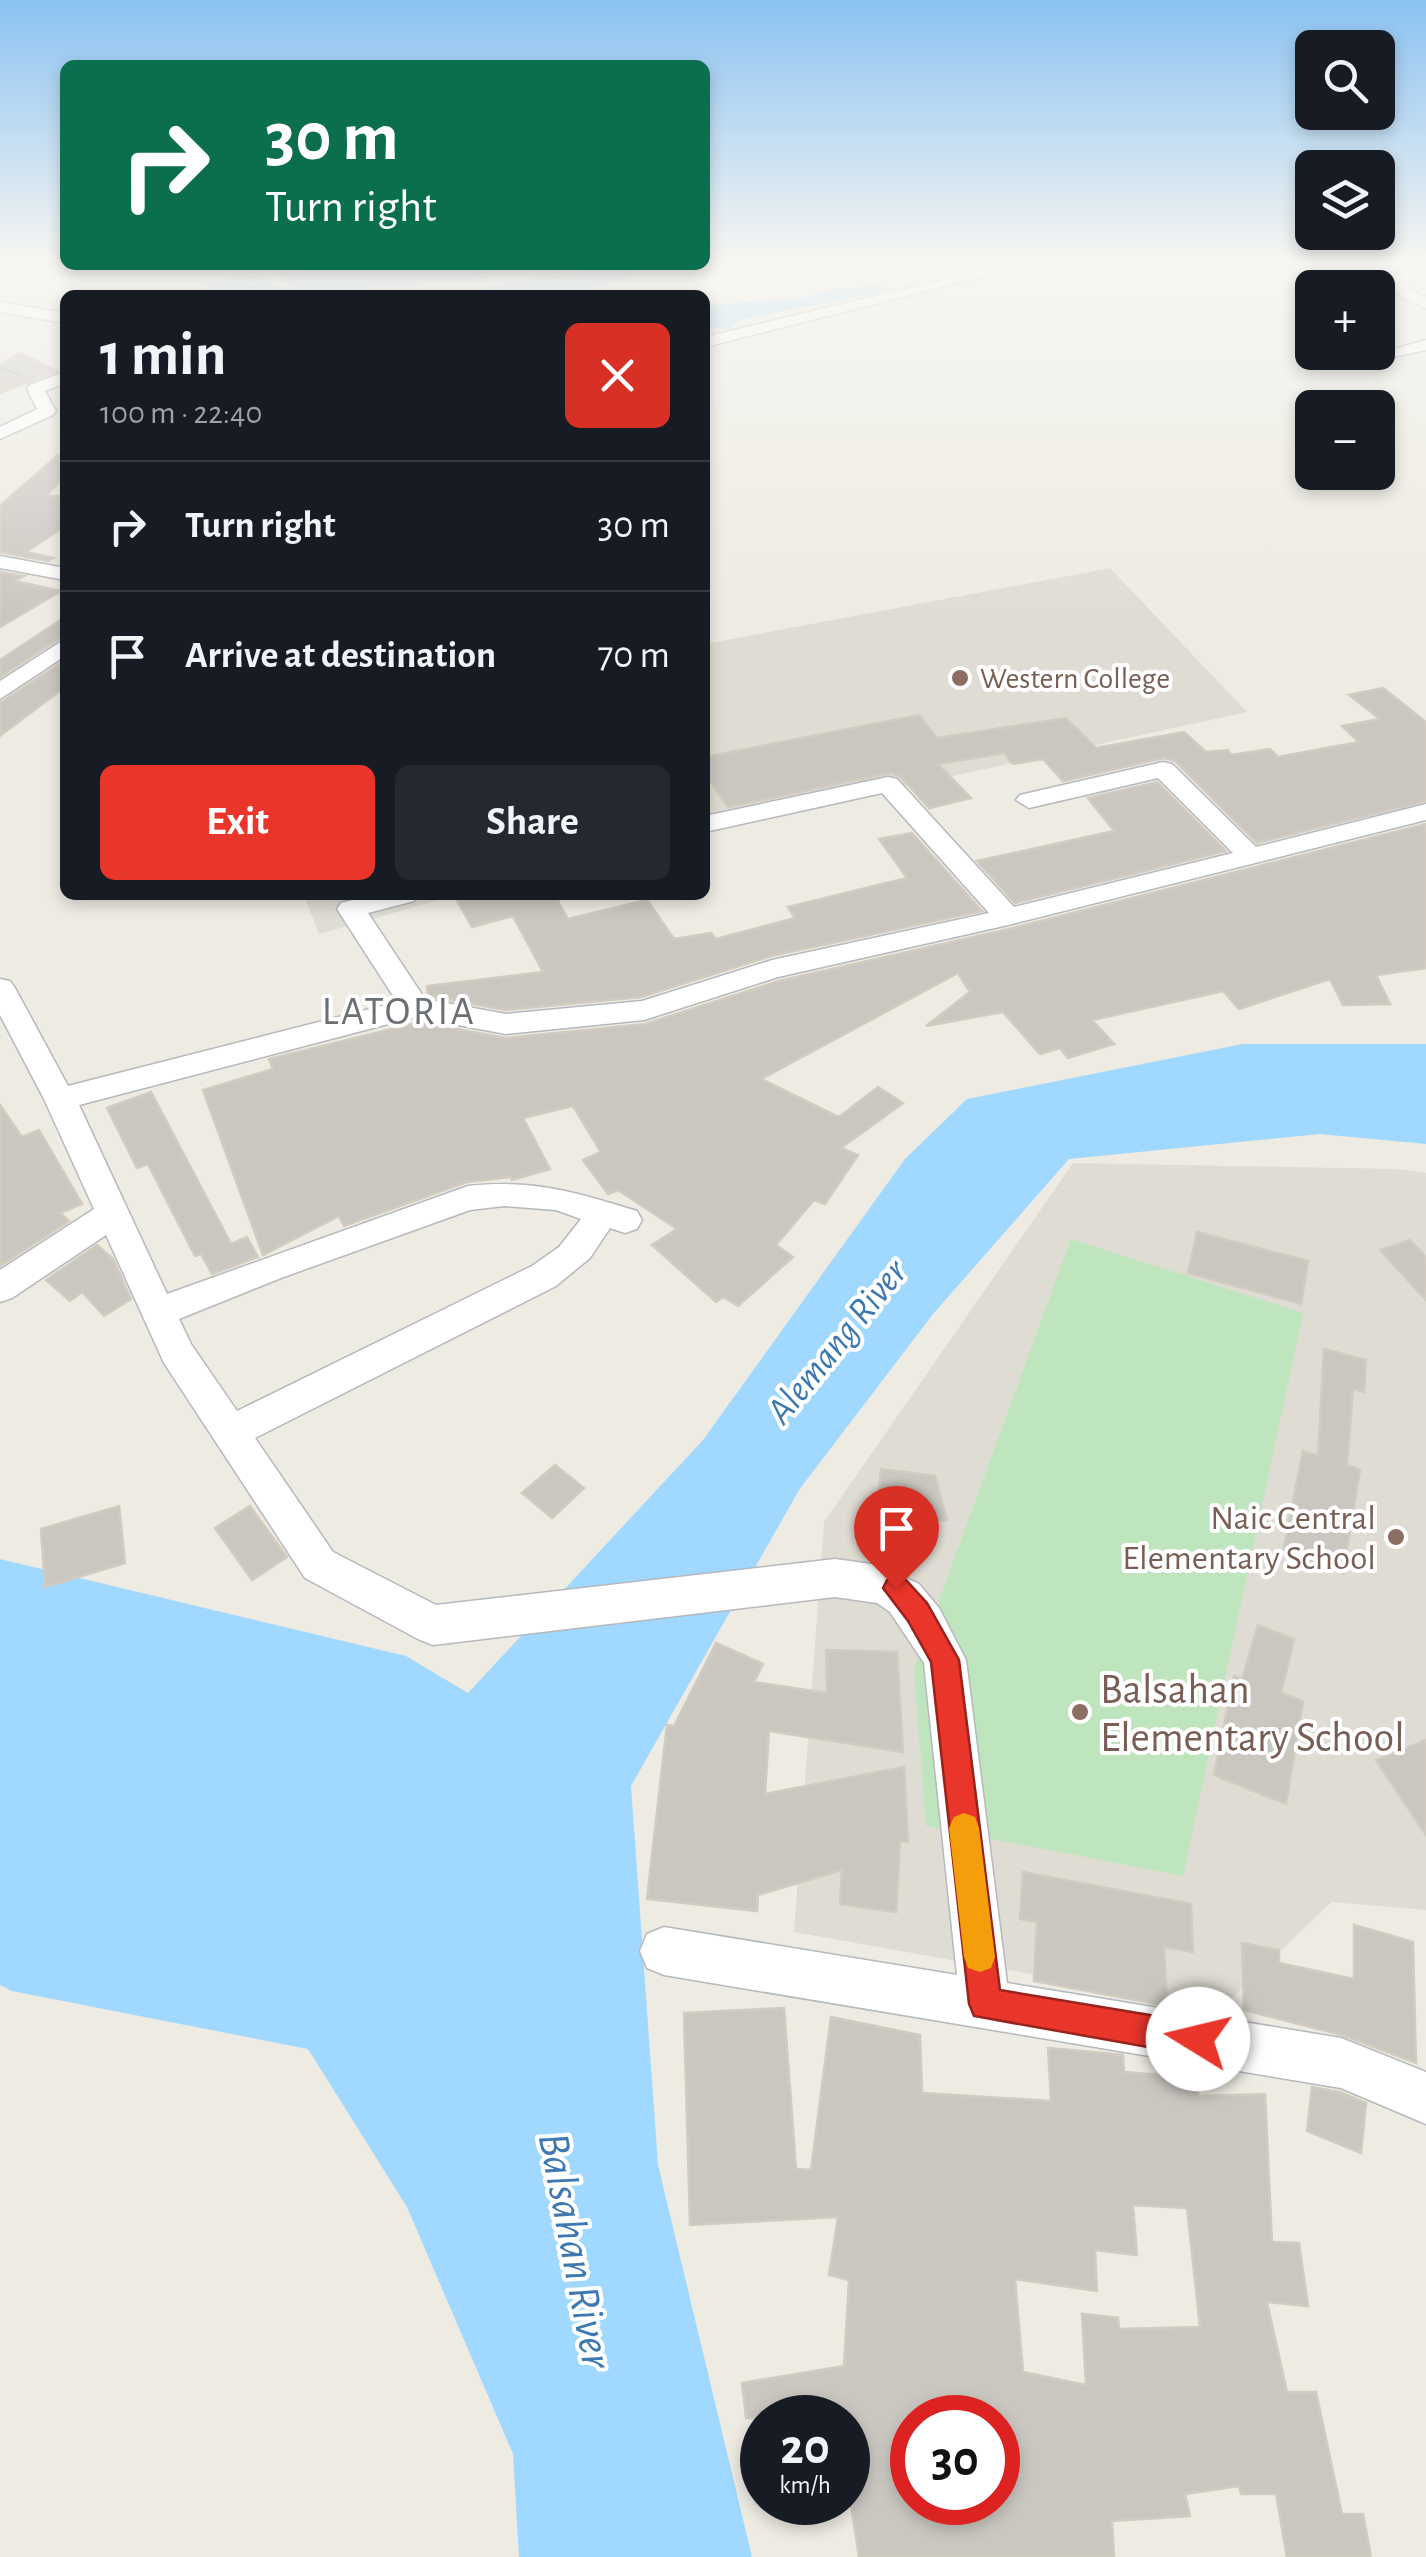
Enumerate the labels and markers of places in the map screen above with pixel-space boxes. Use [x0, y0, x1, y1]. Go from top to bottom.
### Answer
place label: Western College [980, 664, 1170, 694]
marker: Western College [949, 667, 971, 689]
pin [854, 1486, 939, 1589]
place label: Naic Central Elementary School [1122, 1501, 1376, 1576]
marker: Naic Central Elementary School [1385, 1526, 1407, 1548]
place label: Balsahan Elementary School [1100, 1669, 1405, 1759]
marker: Balsahan Elementary School [1069, 1701, 1091, 1723]

